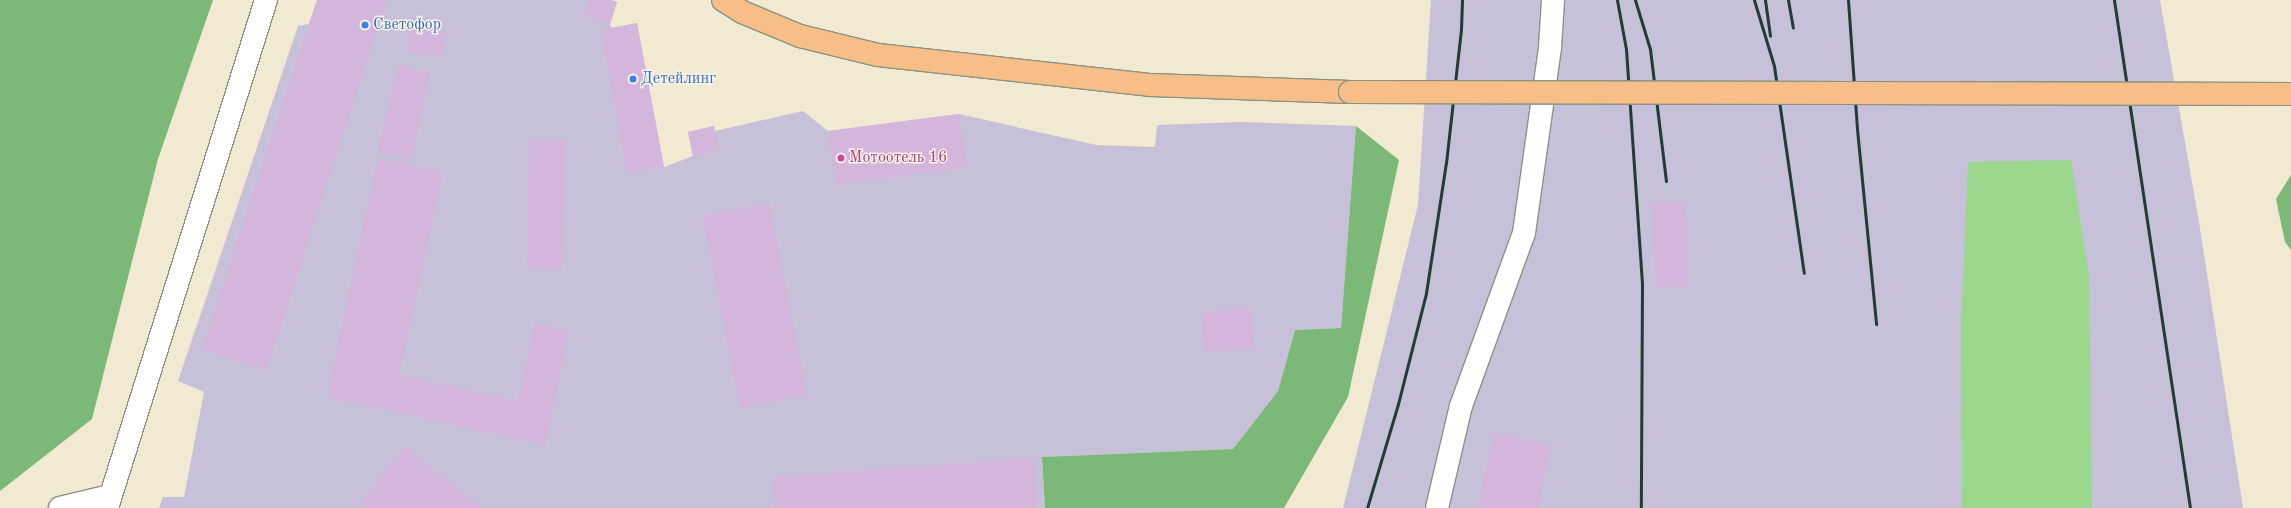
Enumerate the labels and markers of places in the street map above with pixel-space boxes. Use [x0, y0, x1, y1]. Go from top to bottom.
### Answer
place label: Светофор [373, 15, 441, 35]
marker: Светофор [360, 20, 370, 30]
place label: Детейлинг [641, 69, 716, 89]
marker: Детейлинг [628, 74, 638, 84]
place label: Мотоотель 16 [849, 148, 947, 168]
marker: Мотоотель 16 [836, 153, 846, 163]

